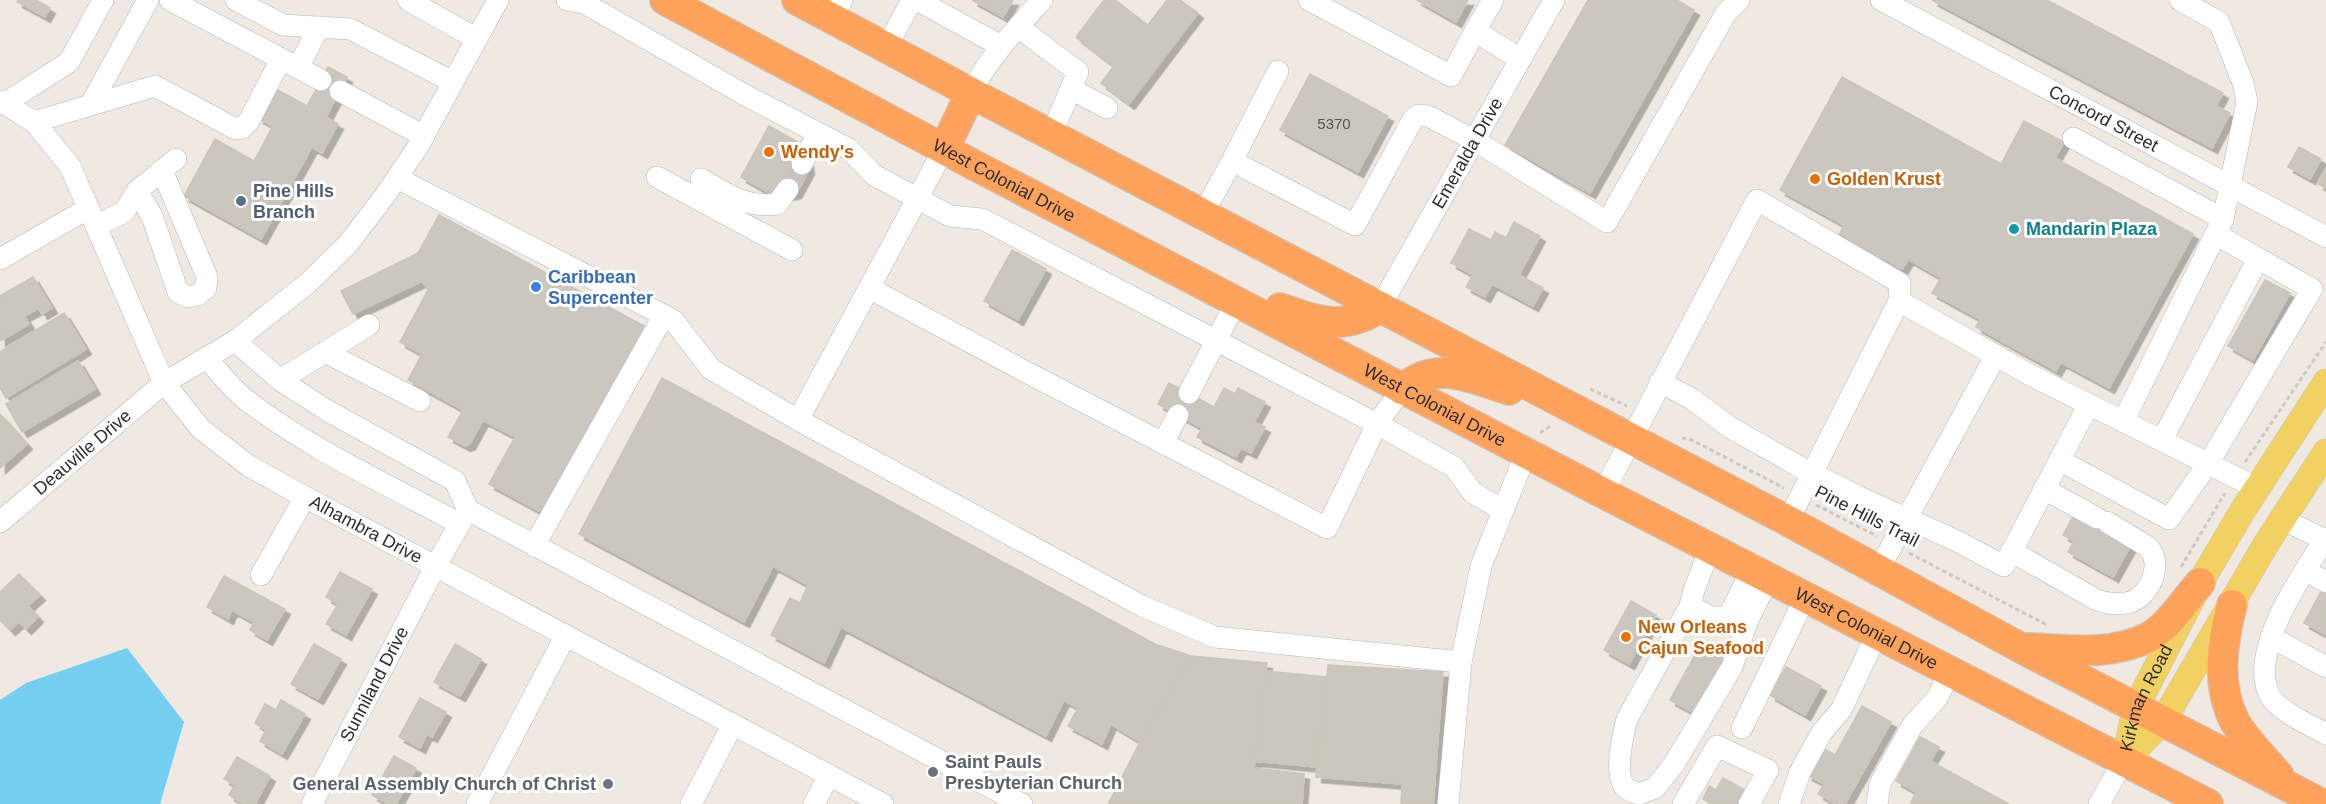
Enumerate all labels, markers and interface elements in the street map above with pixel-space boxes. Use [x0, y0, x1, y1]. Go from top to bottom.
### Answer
street label: Concord Street [2045, 81, 2162, 156]
street label: Emeralda Drive [1428, 94, 1507, 212]
house number: 5370 [1317, 115, 1351, 132]
street label: West Colonial Drive [929, 135, 1078, 226]
place label: Wendy's [781, 142, 854, 162]
marker: Wendy's [762, 145, 776, 159]
place label: Golden Krust [1827, 169, 1941, 189]
marker: Golden Krust [1808, 172, 1822, 186]
place label: Pine Hills Branch [253, 181, 334, 222]
marker: Pine Hills Branch [234, 194, 248, 208]
place label: Mandarin Plaza [2026, 219, 2158, 239]
marker: Mandarin Plaza [2007, 222, 2021, 236]
place label: Caribbean Supercenter [548, 267, 653, 308]
marker: Caribbean Supercenter [529, 280, 543, 294]
street label: West Colonial Drive [1360, 360, 1509, 451]
street label: Deauville Drive [30, 405, 135, 499]
street label: Pine Hills Trail [1812, 481, 1922, 551]
street label: Alhambra Drive [306, 491, 425, 567]
street label: West Colonial Drive [1792, 584, 1941, 673]
place label: New Orleans Cajun Seafood [1638, 617, 1764, 658]
street label: Sunniland Drive [336, 623, 412, 745]
marker: New Orleans Cajun Seafood [1619, 630, 1633, 644]
street label: Kirkman Road [2116, 641, 2176, 753]
place label: Saint Pauls Presbyterian Church [945, 752, 1122, 793]
marker: Saint Pauls Presbyterian Church [926, 765, 940, 779]
place label: General Assembly Church of Christ [293, 774, 596, 794]
marker: General Assembly Church of Christ [601, 777, 615, 791]

